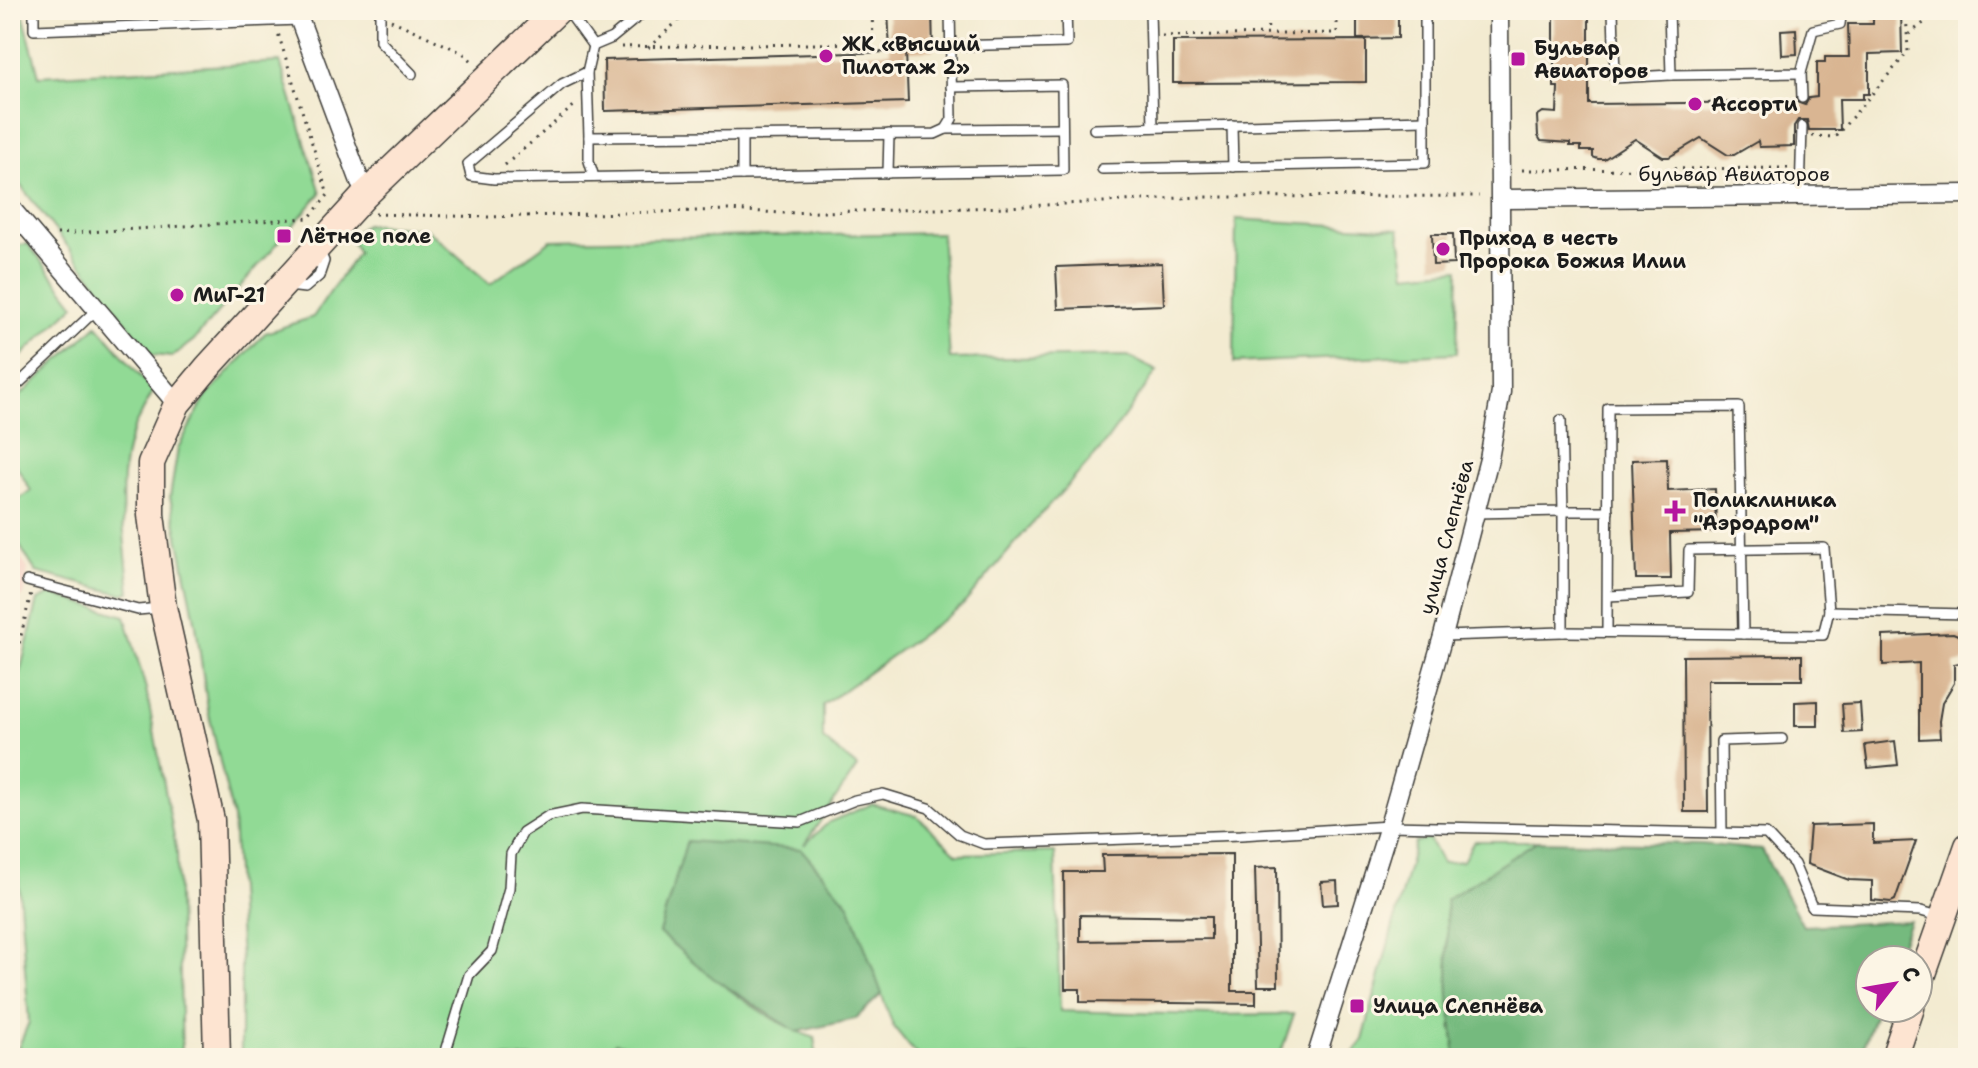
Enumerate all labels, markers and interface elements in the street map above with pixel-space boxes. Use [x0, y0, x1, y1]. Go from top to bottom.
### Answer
place label: ЖК «Высший Пилотаж 2» [842, 31, 980, 80]
place label: Бульвар Авиаторов [1534, 35, 1648, 84]
marker: ЖК «Высший Пилотаж 2» [817, 47, 835, 65]
marker: Бульвар Авиаторов [1509, 50, 1527, 68]
place label: Ассорти [1711, 91, 1798, 117]
marker: Ассорти [1686, 95, 1704, 113]
street label: бульвар Авиаторов [1638, 161, 1830, 187]
place label: Лётное поле [300, 223, 431, 249]
place label: Приход в честь Пророка Божия Илии [1459, 225, 1686, 274]
marker: Лётное поле [275, 227, 293, 245]
marker: Приход в честь Пророка Божия Илии [1434, 240, 1452, 258]
place label: МиГ-21 [193, 282, 265, 308]
marker: МиГ-21 [168, 286, 186, 304]
street label: улица Слепнёва [1413, 456, 1479, 617]
place label: Поликлиника "Аэродром" [1693, 487, 1837, 536]
marker: Поликлиника "Аэродром" [1664, 500, 1686, 522]
north arrow [1854, 944, 1934, 1024]
text: С [1895, 961, 1927, 987]
place label: Улица Слепнёва [1373, 993, 1544, 1019]
marker: Улица Слепнёва [1348, 997, 1366, 1015]

